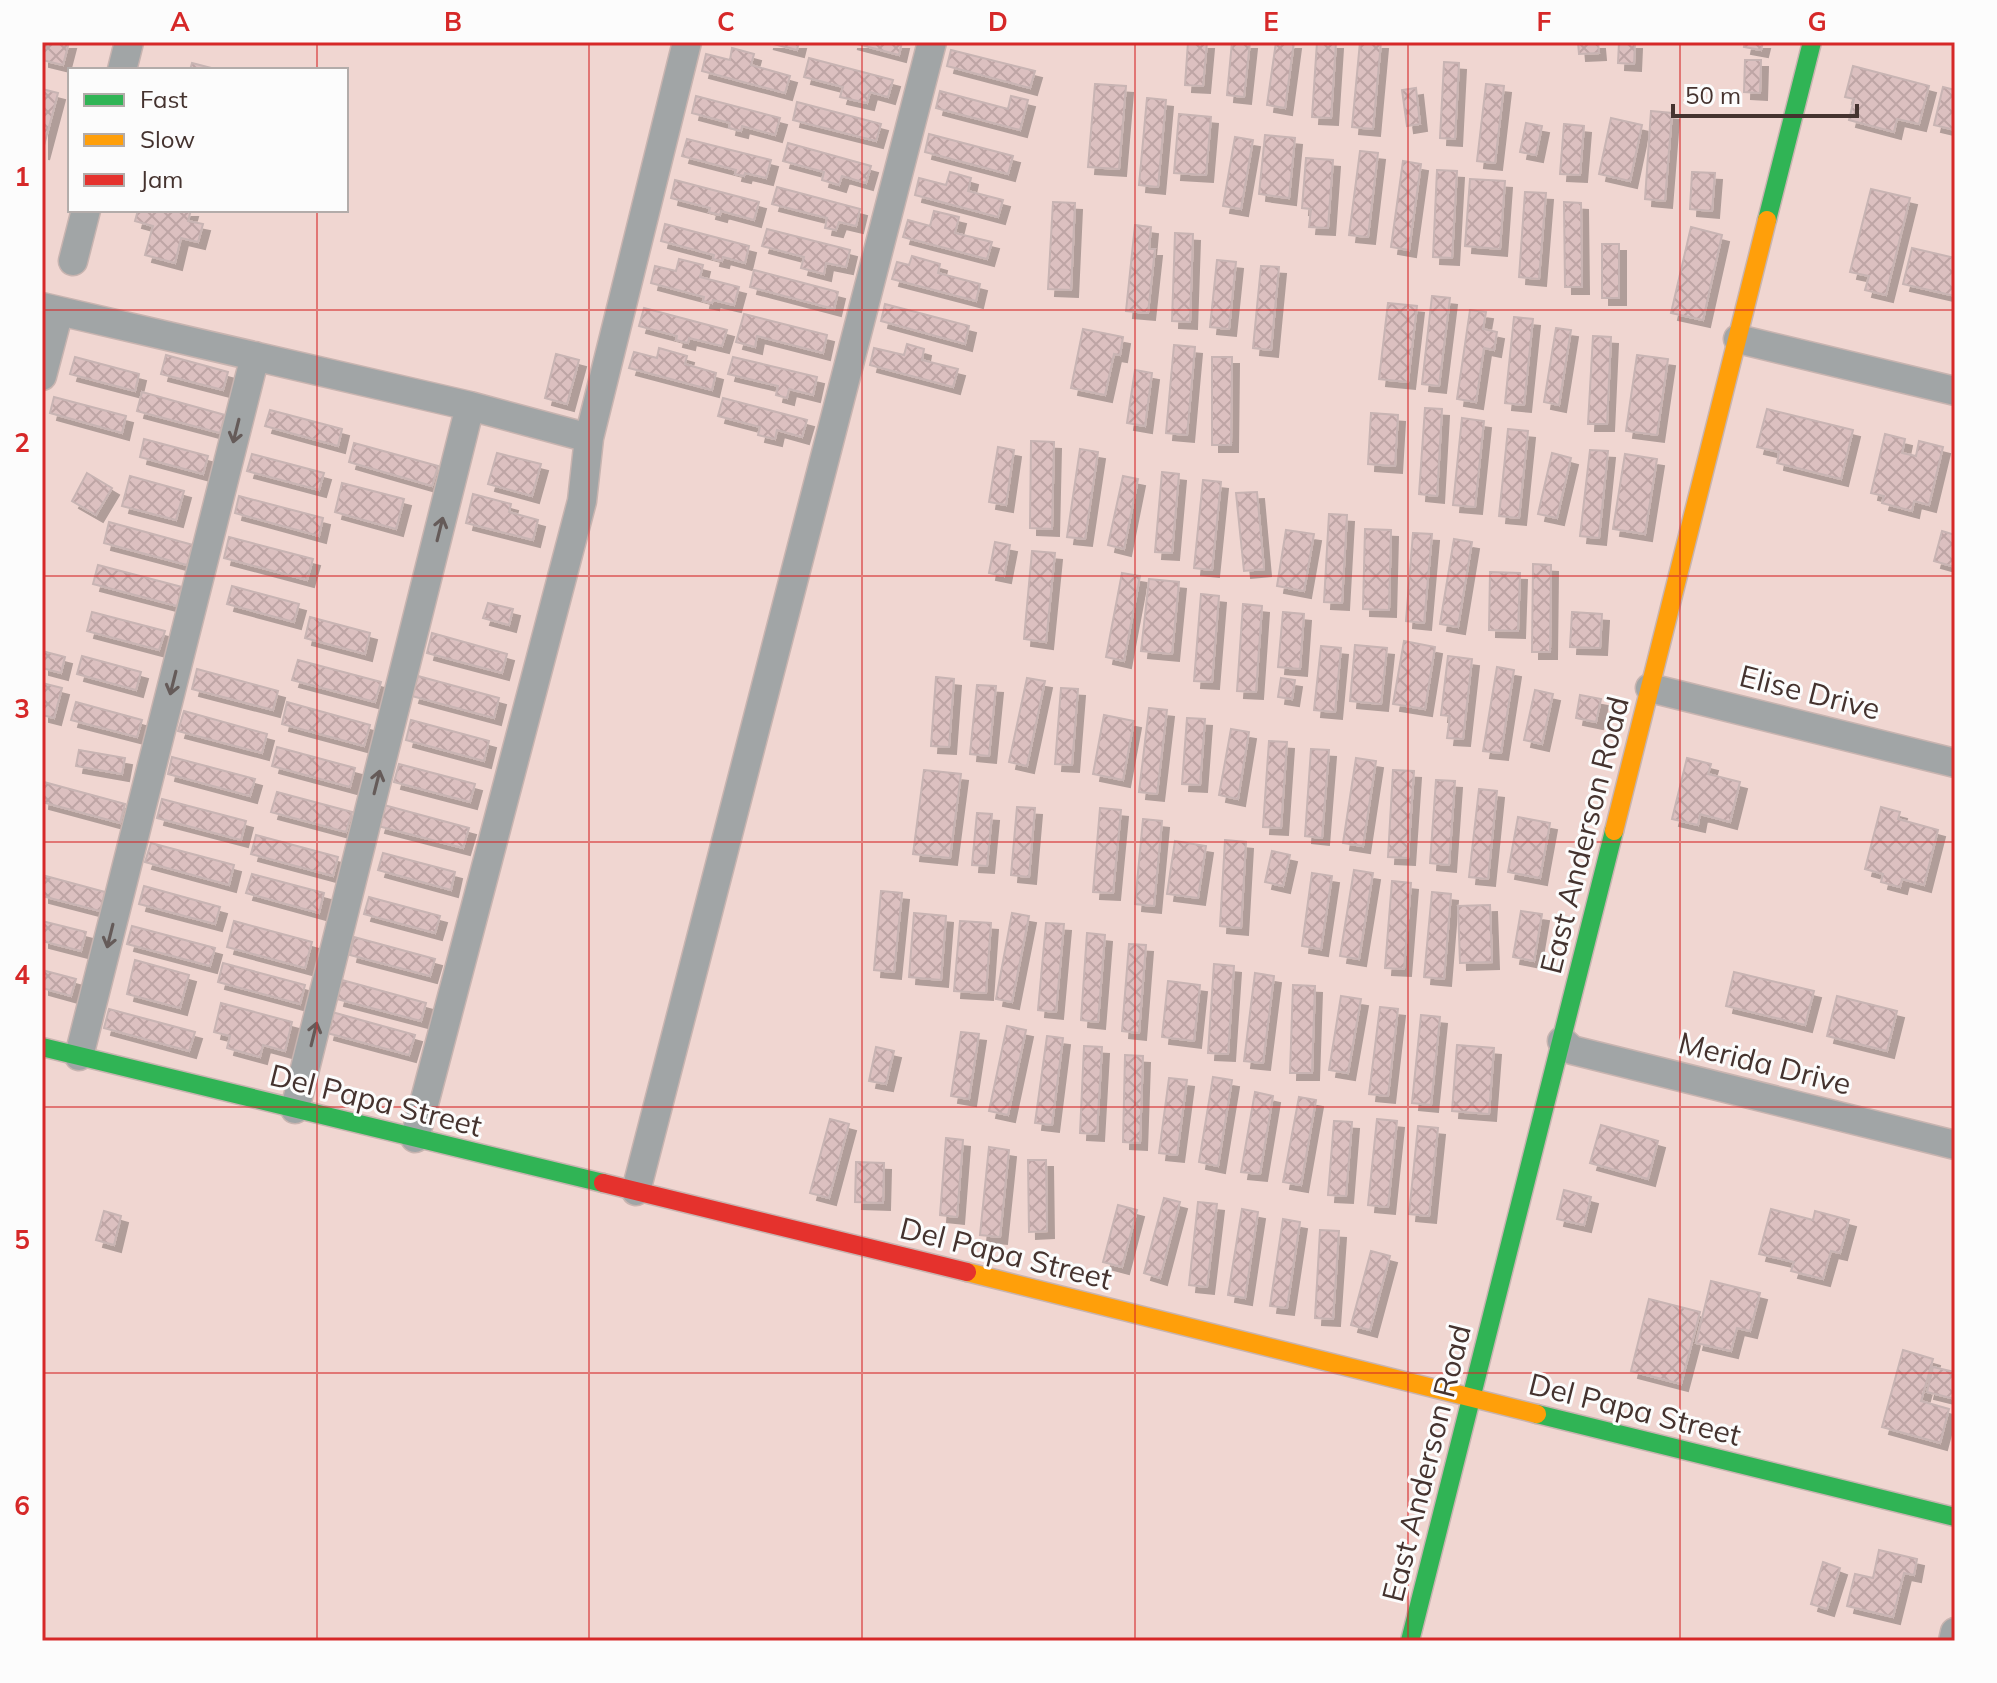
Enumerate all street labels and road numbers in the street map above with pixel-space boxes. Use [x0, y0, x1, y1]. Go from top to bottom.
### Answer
street label: Elise Drive [1736, 656, 1884, 728]
street label: East Anderson Road [1531, 693, 1637, 977]
street label: Merida Drive [1675, 1023, 1855, 1103]
street label: Del Papa Street [266, 1055, 486, 1145]
street label: Del Papa Street [896, 1208, 1116, 1298]
street label: East Anderson Road [1373, 1321, 1479, 1605]
street label: Del Papa Street [1525, 1364, 1745, 1454]

